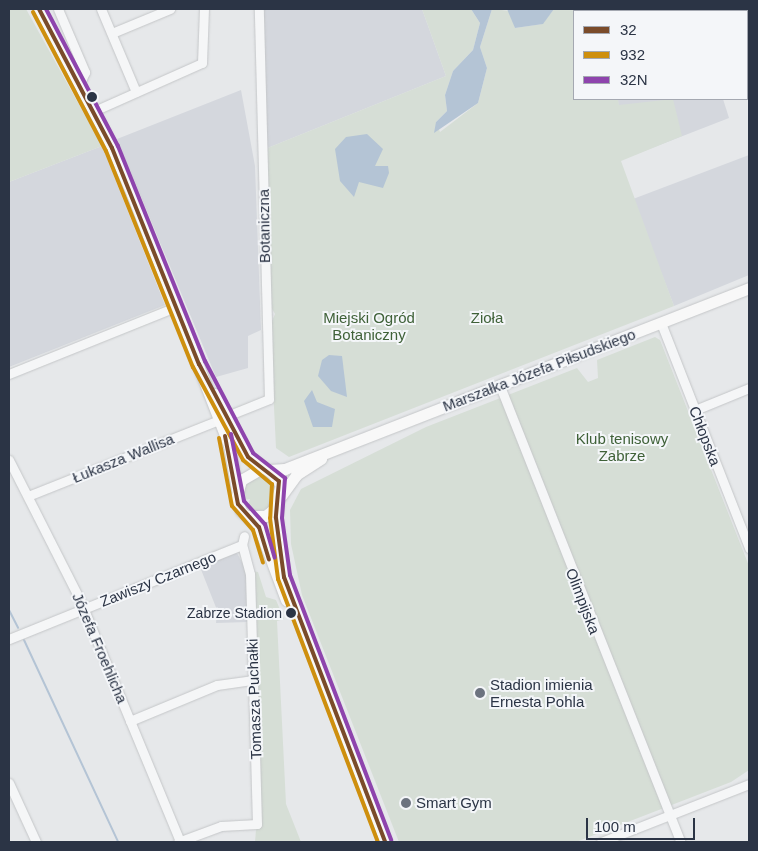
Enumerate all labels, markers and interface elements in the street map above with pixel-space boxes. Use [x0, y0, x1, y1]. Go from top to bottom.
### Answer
legend [573, 10, 748, 100]
text: 32 [620, 21, 637, 38]
text: 932 [620, 46, 645, 63]
text: 32N [620, 71, 648, 88]
unlabelled marker [87, 92, 97, 102]
street label: Botaniczna [254, 189, 274, 263]
park label: Miejski Ogród Botaniczny [323, 308, 415, 343]
park label: Zioła [471, 309, 503, 327]
street label: Marszałka Józefa Piłsudskiego [440, 325, 638, 415]
street label: Chłopska [685, 404, 725, 468]
street label: Łukasza Wallisa [70, 429, 176, 487]
park label: Klub tenisowy Zabrze [576, 429, 668, 464]
street label: Zawiszy Czarnego [97, 548, 219, 610]
street label: Olimpijska [562, 565, 604, 637]
street label: Józefa Froehlicha [69, 590, 131, 706]
place label: Zabrze Stadion [187, 605, 282, 621]
marker: Zabrze Stadion [286, 608, 296, 618]
street label: Tomasza Puchałki [243, 638, 265, 760]
place label: Stadion imienia Ernesta Pohla [490, 675, 593, 710]
marker: Stadion imienia Ernesta Pohla [474, 687, 486, 699]
place label: Smart Gym [416, 794, 492, 812]
marker: Smart Gym [400, 797, 412, 809]
scale bar [588, 808, 697, 840]
text: 100 m [594, 818, 636, 835]

